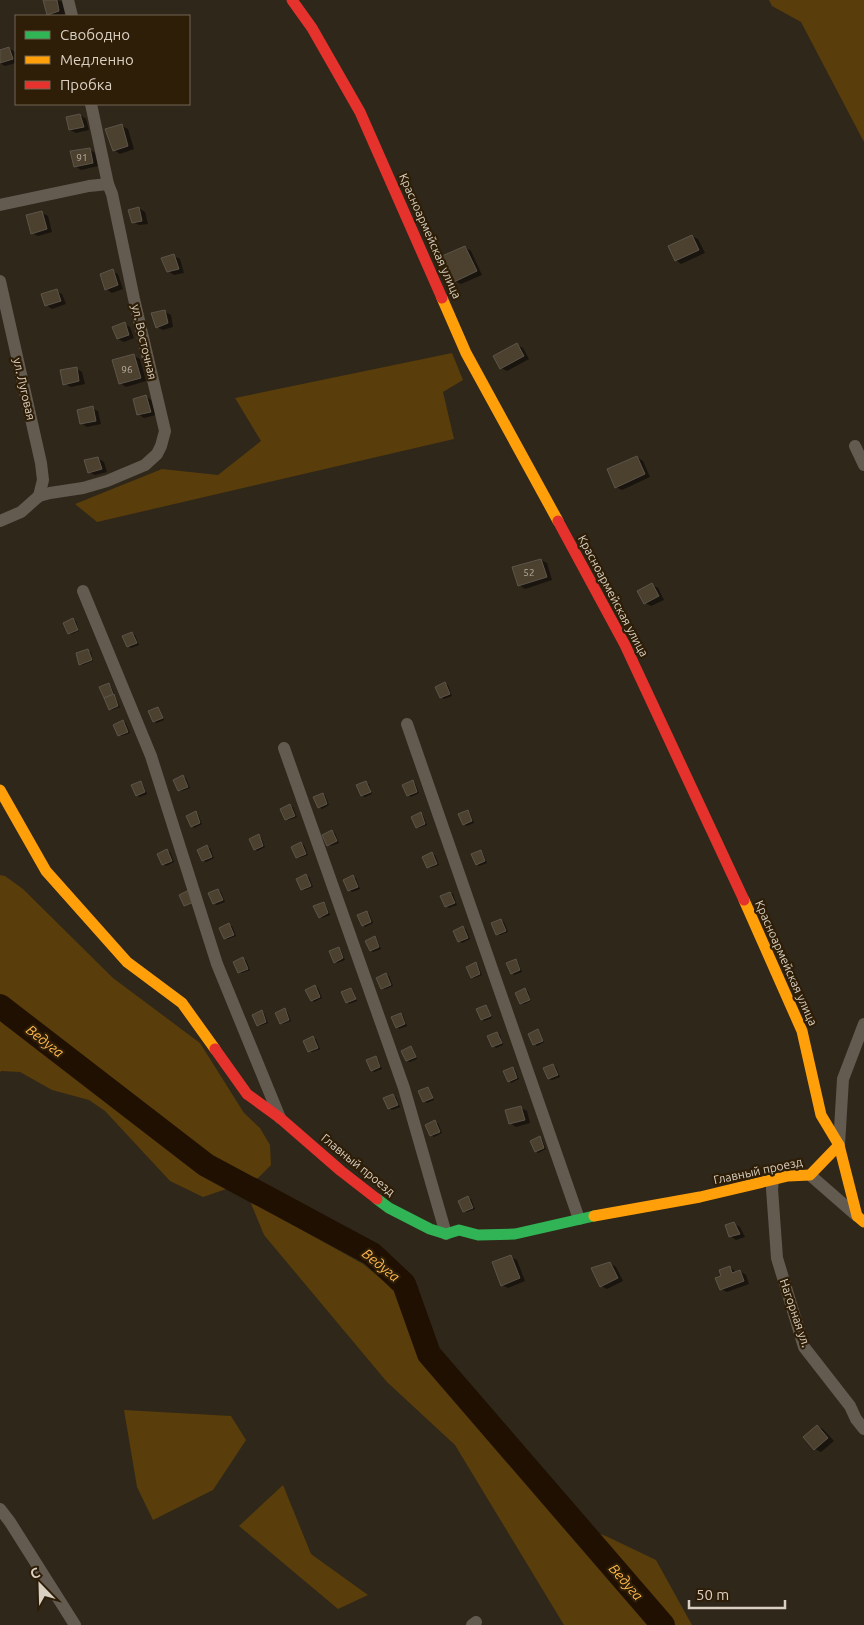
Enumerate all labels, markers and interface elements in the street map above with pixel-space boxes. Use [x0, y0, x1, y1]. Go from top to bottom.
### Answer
legend [15, 15, 190, 105]
text: Свободно [60, 26, 130, 43]
text: Медленно [60, 51, 134, 68]
text: Пробка [60, 76, 112, 93]
house number: 91 [76, 152, 88, 163]
street label: Красноармейская улица [397, 171, 464, 300]
street label: ул. Восточная [129, 303, 159, 381]
street label: ул. Луговая [11, 356, 38, 421]
house number: 96 [121, 364, 133, 375]
street label: Красноармейская улица [576, 533, 651, 659]
house number: 52 [523, 567, 535, 578]
street label: Красноармейская улица [753, 898, 820, 1027]
water label: Ведуга [23, 1021, 67, 1061]
street label: Главный проезд [319, 1131, 398, 1198]
street label: Главный проезд [712, 1155, 804, 1186]
water label: Ведуга [359, 1245, 403, 1285]
street label: Нагорная ул. [778, 1277, 813, 1349]
north arrow [15, 1560, 65, 1610]
water label: Ведуга [606, 1560, 646, 1604]
text: С [28, 1564, 42, 1582]
scale bar [689, 1578, 785, 1610]
text: 50 m [696, 1586, 729, 1603]

